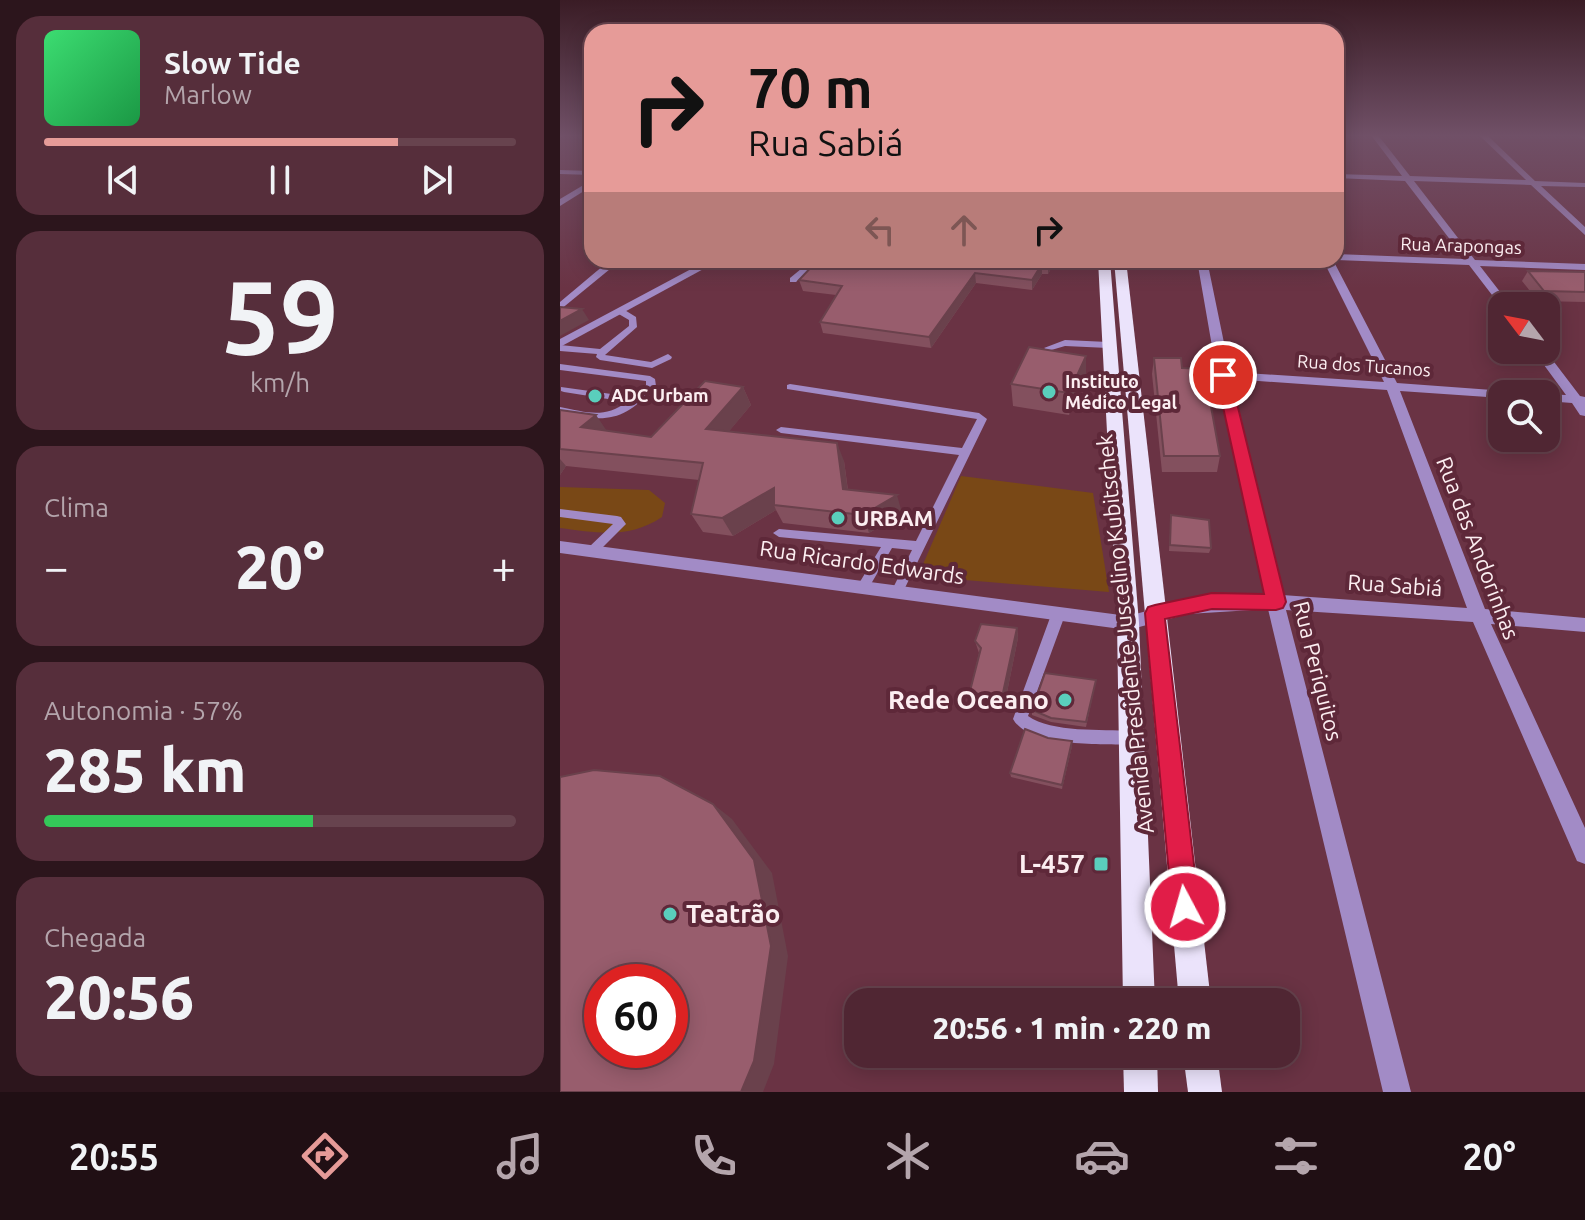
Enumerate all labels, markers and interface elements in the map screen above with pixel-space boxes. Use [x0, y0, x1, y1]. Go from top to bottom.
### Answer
text: Slow Tide [164, 46, 301, 80]
icon: right [616, 56, 720, 160]
text: 70 m [748, 56, 873, 119]
text: Marlow [164, 80, 252, 109]
text: Rua Sabiá [748, 122, 903, 163]
icon: previous [101, 158, 145, 202]
icon: pause [258, 158, 302, 202]
icon: next [415, 158, 459, 202]
icon: left [858, 208, 902, 252]
icon: ahead [942, 208, 986, 252]
icon: right [1026, 208, 1070, 252]
street label: Rua Arapongas [1400, 233, 1522, 257]
text: 59 [221, 257, 339, 374]
north arrow [1488, 292, 1560, 364]
map controls [1488, 292, 1560, 452]
pin [1189, 341, 1257, 409]
street label: Rua dos Tucanos [1297, 350, 1432, 380]
icon: arrive [1201, 353, 1245, 397]
text: km/h [250, 368, 310, 397]
place label: Instituto Médico Legal [1065, 371, 1177, 412]
button: search [1488, 380, 1560, 452]
marker: Instituto Médico Legal [1040, 383, 1058, 401]
place label: ADC Urbam [611, 385, 709, 405]
marker: ADC Urbam [586, 387, 604, 405]
street label: Avenida Presidente Juscelino Kubitschek [1091, 433, 1158, 835]
street label: Rua das Andorinhas [1432, 453, 1525, 643]
text: Clima [44, 493, 109, 522]
place label: URBAM [854, 505, 933, 530]
marker: URBAM [829, 509, 847, 527]
text: 20° [235, 533, 325, 600]
street label: Rua Ricardo Edwards [758, 535, 966, 588]
text: − [44, 542, 69, 591]
text: + [491, 542, 516, 591]
street label: Rua Sabiá [1347, 569, 1443, 600]
street label: Rua Periquitos [1289, 598, 1348, 743]
place label: Rede Oceano [888, 685, 1049, 714]
marker: Rede Oceano [1056, 691, 1074, 709]
text: Autonomia · 57% [44, 696, 243, 725]
text: 285 km [44, 736, 246, 803]
place label: L-457 [1019, 849, 1085, 878]
marker: L-457 [1092, 855, 1110, 873]
position arrow [1143, 865, 1227, 949]
place label: Teatrão [686, 899, 780, 928]
marker: Teatrão [661, 905, 679, 923]
text: Chegada [44, 923, 146, 952]
text: 20:56 [44, 963, 194, 1030]
speed limit sign: 60 [584, 964, 688, 1068]
text: 20:56 · 1 min · 220 m [933, 1011, 1211, 1045]
icon: directions [297, 1128, 353, 1184]
icon: music [492, 1128, 548, 1184]
icon: phone [686, 1128, 742, 1184]
icon: climate [880, 1128, 936, 1184]
icon: car [1074, 1128, 1130, 1184]
icon: filters [1268, 1128, 1324, 1184]
text: 20:55 [69, 1136, 159, 1177]
text: 20° [1462, 1136, 1516, 1177]

